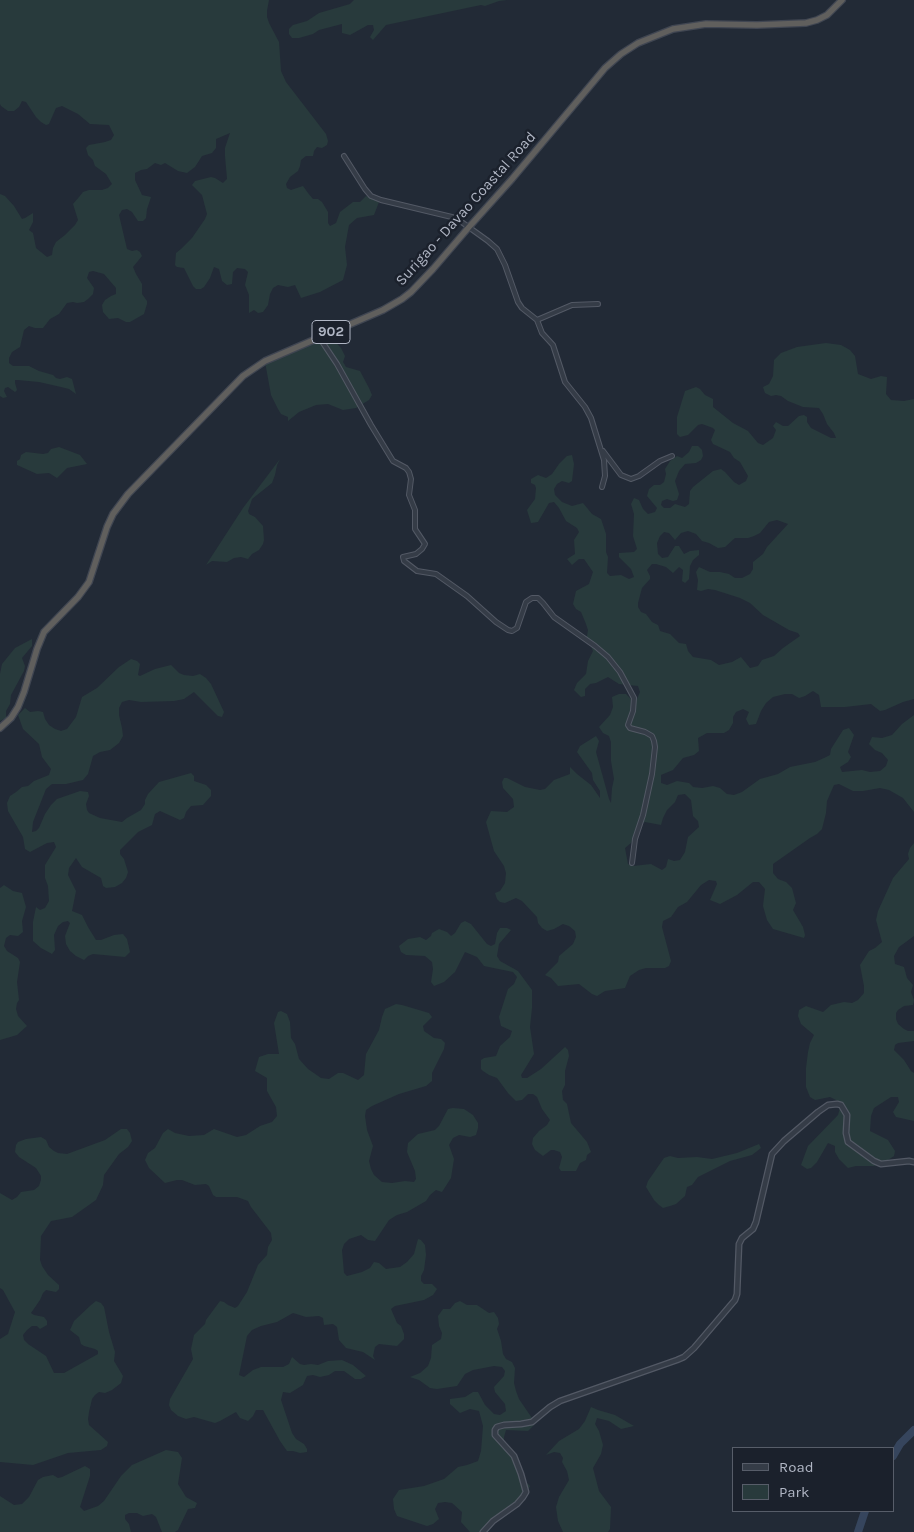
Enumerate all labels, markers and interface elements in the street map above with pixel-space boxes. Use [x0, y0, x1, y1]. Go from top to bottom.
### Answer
street label: Surigao - Davao Coastal Road [392, 128, 540, 290]
road number: 902 [312, 321, 350, 344]
legend [732, 1447, 894, 1512]
text: Road [779, 1458, 814, 1476]
text: Park [779, 1483, 809, 1501]

